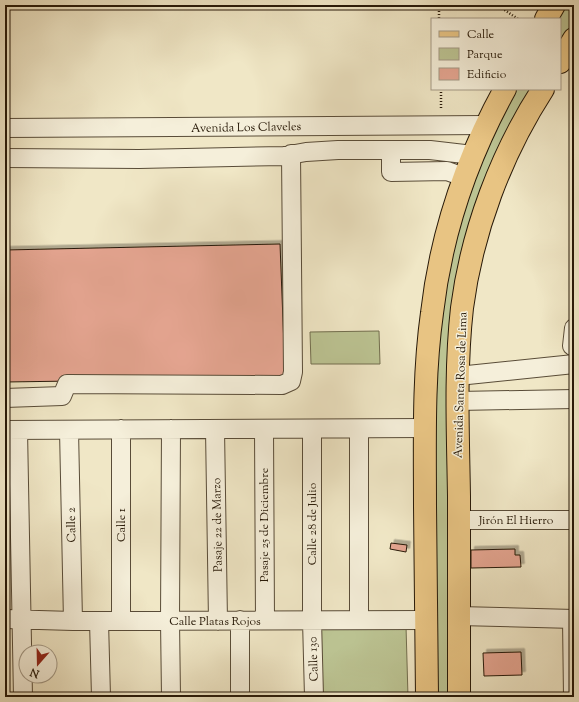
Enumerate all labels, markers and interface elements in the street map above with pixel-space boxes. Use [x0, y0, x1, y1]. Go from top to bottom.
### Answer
legend [431, 18, 561, 90]
text: Calle [467, 26, 495, 44]
text: Parque [467, 46, 503, 64]
text: Edificio [467, 66, 507, 84]
street label: Avenida Los Claveles [191, 118, 302, 138]
street label: Avenida Santa Rosa de Lima [449, 311, 473, 458]
street label: Pasaje 25 de Diciembre [256, 467, 274, 582]
street label: Pasaje 22 de Marzo [208, 477, 228, 572]
street label: Calle 28 de Julio [304, 482, 322, 565]
street label: Calle 2 [63, 507, 81, 543]
street label: Calle 1 [113, 508, 131, 542]
street label: Jirón El Hierro [478, 512, 554, 530]
street label: Calle Platas Rojos [169, 613, 261, 631]
street label: Calle 130 [304, 636, 324, 682]
north arrow [18, 644, 58, 684]
text: N [28, 663, 43, 682]

